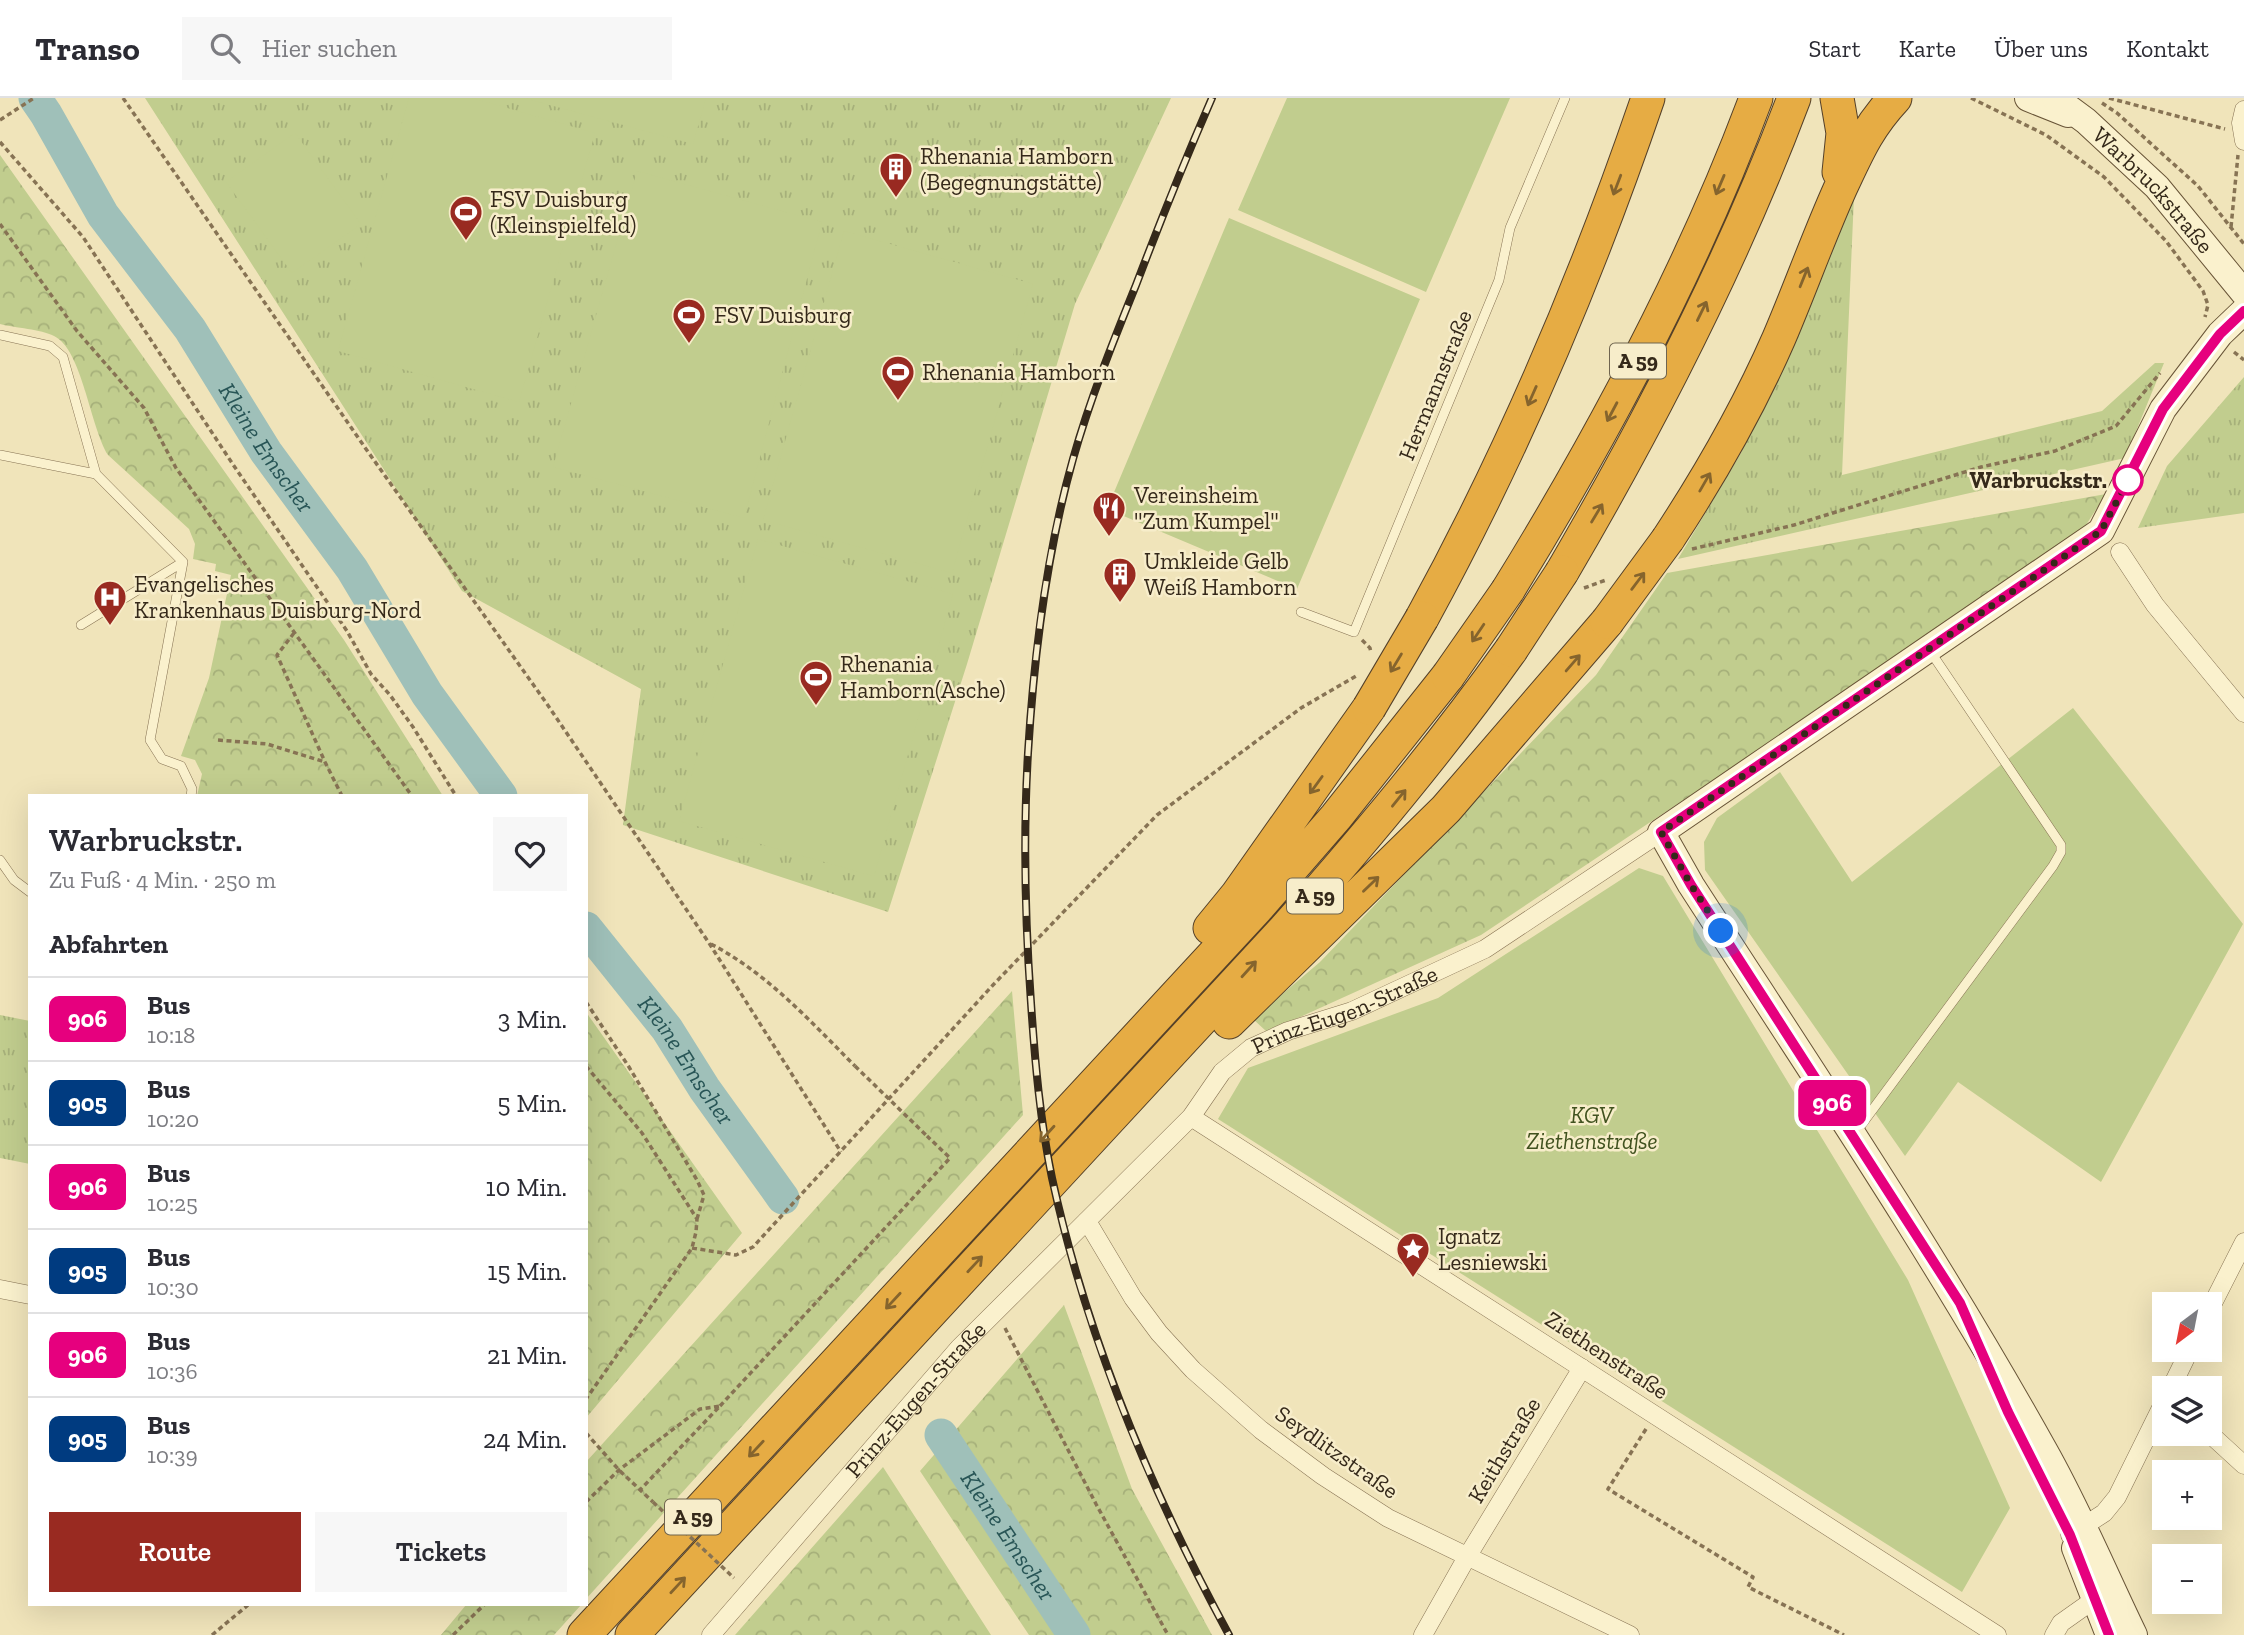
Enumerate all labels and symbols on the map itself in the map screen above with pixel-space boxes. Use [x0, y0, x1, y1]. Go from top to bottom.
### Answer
street label: Warbruckstraße [2087, 121, 2219, 259]
place label: Rhenania Hamborn (Begegnungstätte) [920, 142, 1113, 196]
building icon: Rhenania Hamborn (Begegnungstätte) [877, 150, 915, 199]
one-way arrow [1713, 173, 1726, 195]
one-way arrow [1609, 174, 1622, 196]
place label: FSV Duisburg (Kleinspielfeld) [490, 185, 636, 239]
sports icon: FSV Duisburg (Kleinspielfeld) [447, 193, 485, 242]
one-way arrow [1798, 267, 1811, 289]
sports icon: FSV Duisburg [670, 296, 708, 345]
place label: FSV Duisburg [714, 301, 852, 329]
one-way arrow [1696, 301, 1710, 322]
street label: Hermannstraße [1392, 306, 1478, 464]
road number: A 59 [1610, 344, 1666, 378]
sports icon: Rhenania Hamborn [879, 353, 917, 402]
place label: Rhenania Hamborn [922, 358, 1115, 386]
water label: Kleine Emscher [213, 378, 321, 519]
one-way arrow [1525, 385, 1538, 407]
one-way arrow [1604, 401, 1618, 422]
marker: Warbruckstr. [2113, 465, 2143, 495]
place label: Warbruckstr. [1970, 466, 2107, 494]
one-way arrow [1699, 472, 1712, 493]
place label: Vereinsheim "Zum Kumpel" [1133, 481, 1279, 535]
restaurant icon: Vereinsheim "Zum Kumpel" [1090, 489, 1128, 538]
one-way arrow [1590, 503, 1604, 523]
place label: Umkleide Gelb Weiß Hamborn [1144, 547, 1297, 601]
building icon: Umkleide Gelb Weiß Hamborn [1101, 555, 1139, 604]
place label: Evangelisches Krankenhaus Duisburg-Nord [134, 570, 422, 624]
one-way arrow [1630, 572, 1645, 591]
hospital icon: Evangelisches Krankenhaus Duisburg-Nord [91, 578, 129, 627]
one-way arrow [1471, 623, 1485, 643]
place label: Rhenania Hamborn(Asche) [840, 650, 1005, 704]
one-way arrow [1389, 653, 1403, 673]
one-way arrow [1565, 654, 1581, 672]
sports icon: Rhenania Hamborn(Asche) [797, 658, 835, 707]
one-way arrow [1309, 775, 1323, 794]
one-way arrow [1391, 789, 1406, 807]
one-way arrow [1362, 875, 1379, 892]
road number: A 59 [1287, 878, 1343, 914]
your location [1703, 913, 1738, 948]
street label: Prinz-Eugen-Straße [1247, 959, 1442, 1060]
one-way arrow [1241, 960, 1257, 978]
water label: Kleine Emscher [632, 990, 741, 1131]
line badge: 906 [1792, 1080, 1872, 1126]
park label: KGV Ziethenstraße [1527, 1101, 1657, 1155]
one-way arrow [1039, 1125, 1055, 1143]
place label: Ignatz Lesniewski [1438, 1222, 1547, 1276]
place icon: Ignatz Lesniewski [1394, 1230, 1432, 1279]
one-way arrow [967, 1255, 983, 1273]
one-way arrow [885, 1292, 901, 1310]
north arrow [2152, 1292, 2222, 1362]
street label: Ziethenstraße [1540, 1305, 1674, 1405]
street label: Prinz-Eugen-Straße [839, 1316, 992, 1483]
street label: Keithstraße [1462, 1392, 1546, 1508]
street label: Seydlitzstraße [1270, 1399, 1404, 1505]
one-way arrow [748, 1440, 764, 1458]
water label: Kleine Emscher [955, 1465, 1062, 1607]
road number: A 59 [665, 1500, 721, 1534]
one-way arrow [670, 1577, 687, 1594]

